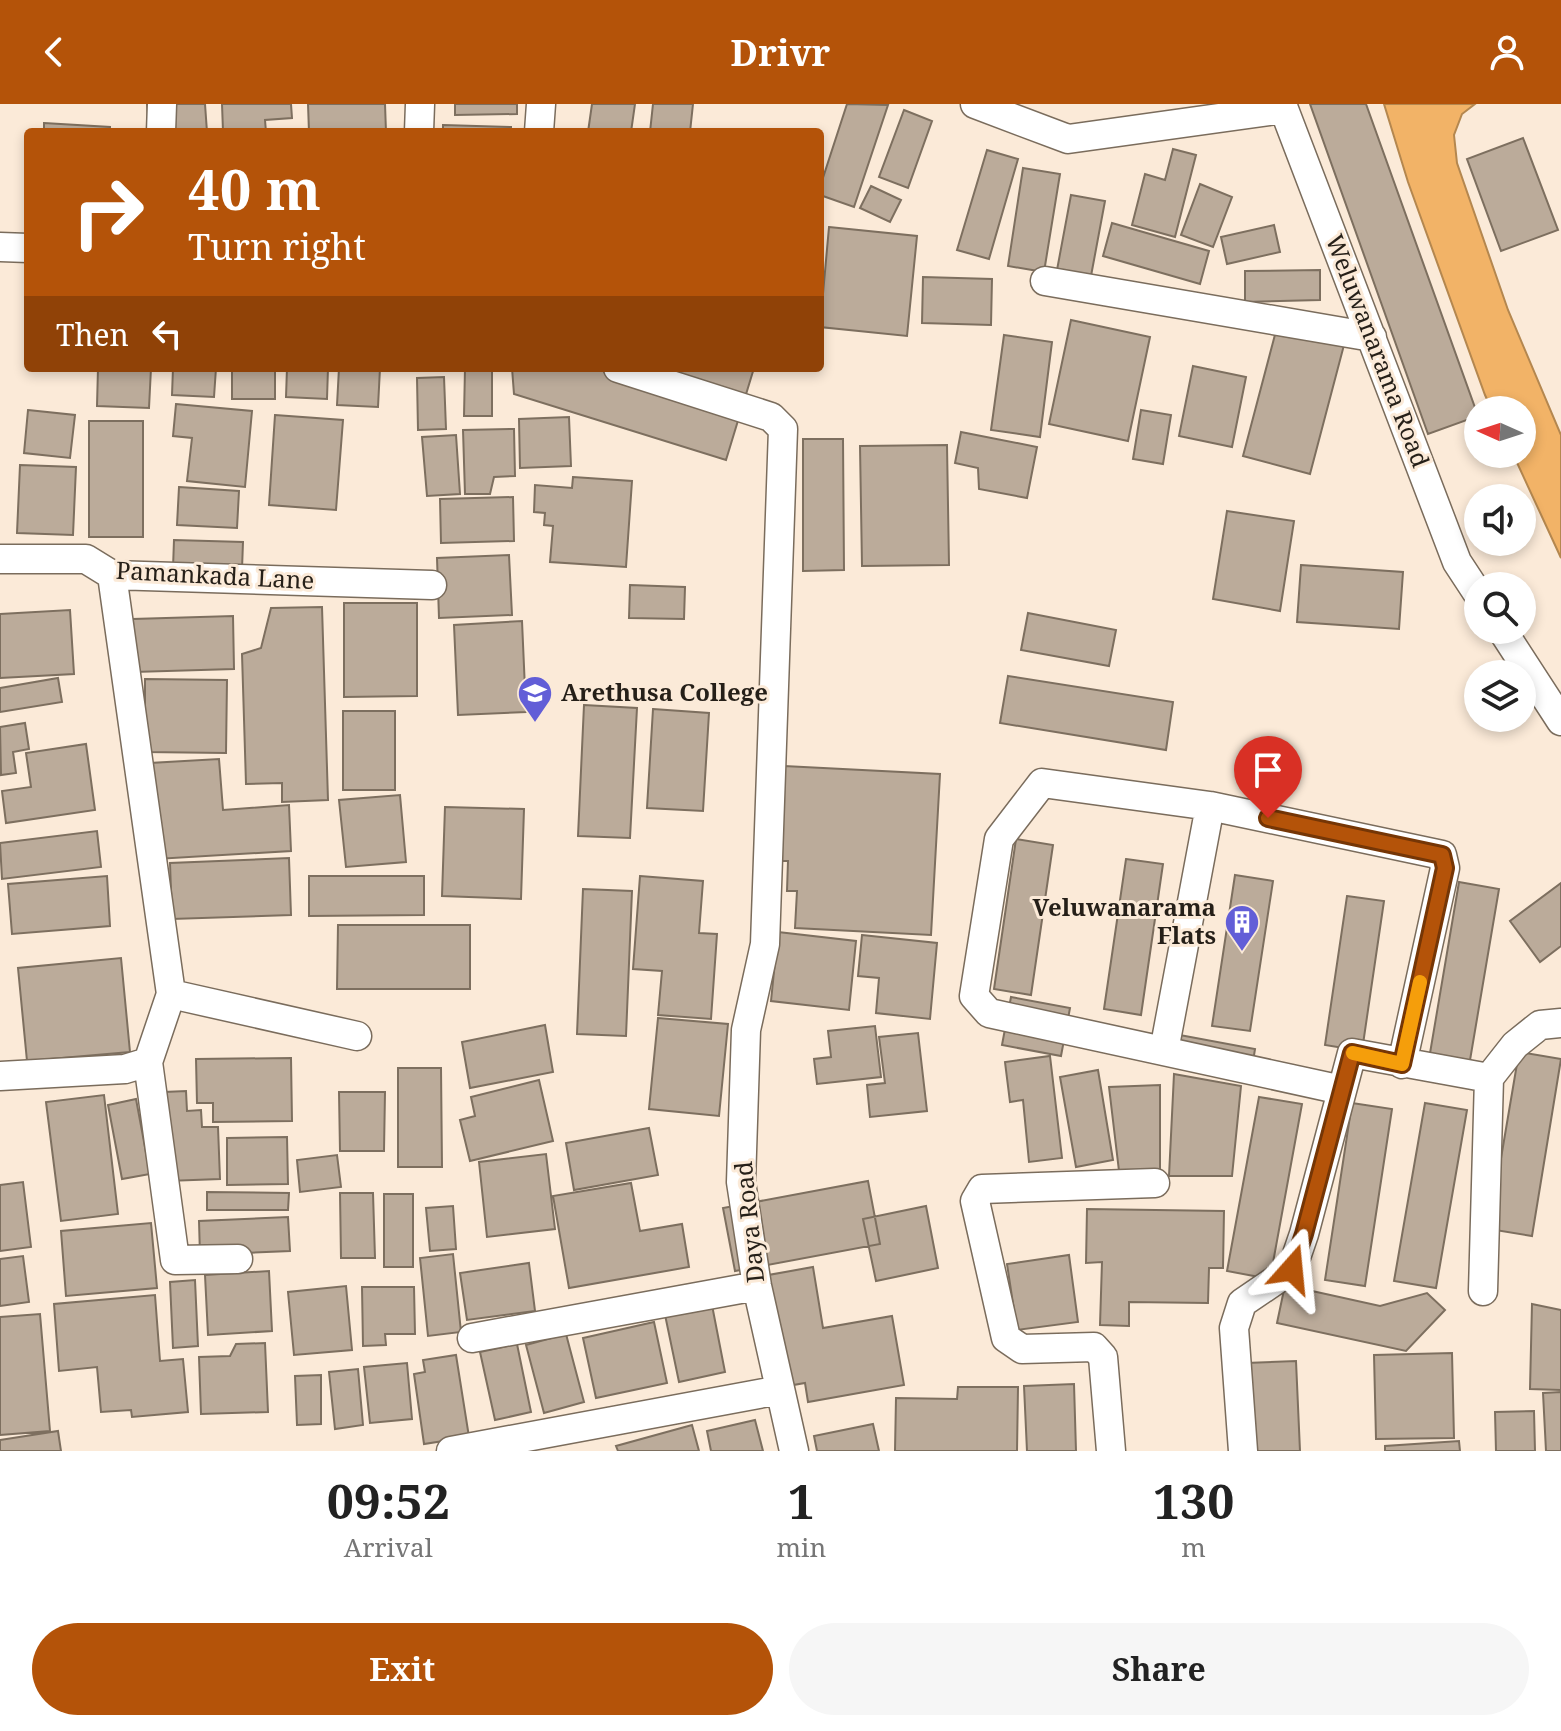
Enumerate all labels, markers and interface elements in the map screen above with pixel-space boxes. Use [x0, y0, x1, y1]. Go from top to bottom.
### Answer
text: Drivr [731, 28, 830, 77]
icon: back [32, 30, 76, 74]
icon: person [1485, 30, 1529, 74]
text: 40 m [188, 150, 321, 226]
icon: right [56, 160, 160, 264]
text: Turn right [188, 222, 366, 271]
street label: Weluwanarama Road [1319, 229, 1438, 472]
icon: left [145, 312, 189, 356]
text: Then [56, 314, 129, 355]
north arrow [1464, 396, 1536, 468]
map controls [1464, 396, 1536, 732]
button: sound [1464, 484, 1536, 556]
street label: Pamankada Lane [115, 553, 315, 596]
button: search [1464, 572, 1536, 644]
button: layers [1464, 660, 1536, 732]
school or university icon: Arethusa College [516, 674, 554, 724]
place label: Arethusa College [561, 675, 768, 708]
pin [1234, 736, 1302, 818]
icon: arrive [1246, 748, 1290, 792]
place label: Veluwanarama Flats [1033, 890, 1216, 951]
building icon: Veluwanarama Flats [1223, 903, 1261, 953]
street label: Daya Road [726, 1160, 771, 1284]
position arrow [1250, 1227, 1334, 1311]
text: 09:52 [327, 1468, 450, 1533]
text: 1 [788, 1468, 815, 1533]
text: 130 [1153, 1468, 1234, 1533]
text: Arrival [344, 1529, 433, 1565]
text: min [777, 1529, 826, 1565]
text: m [1181, 1529, 1206, 1565]
button: Exit [32, 1623, 773, 1715]
button: Share [789, 1623, 1529, 1715]

